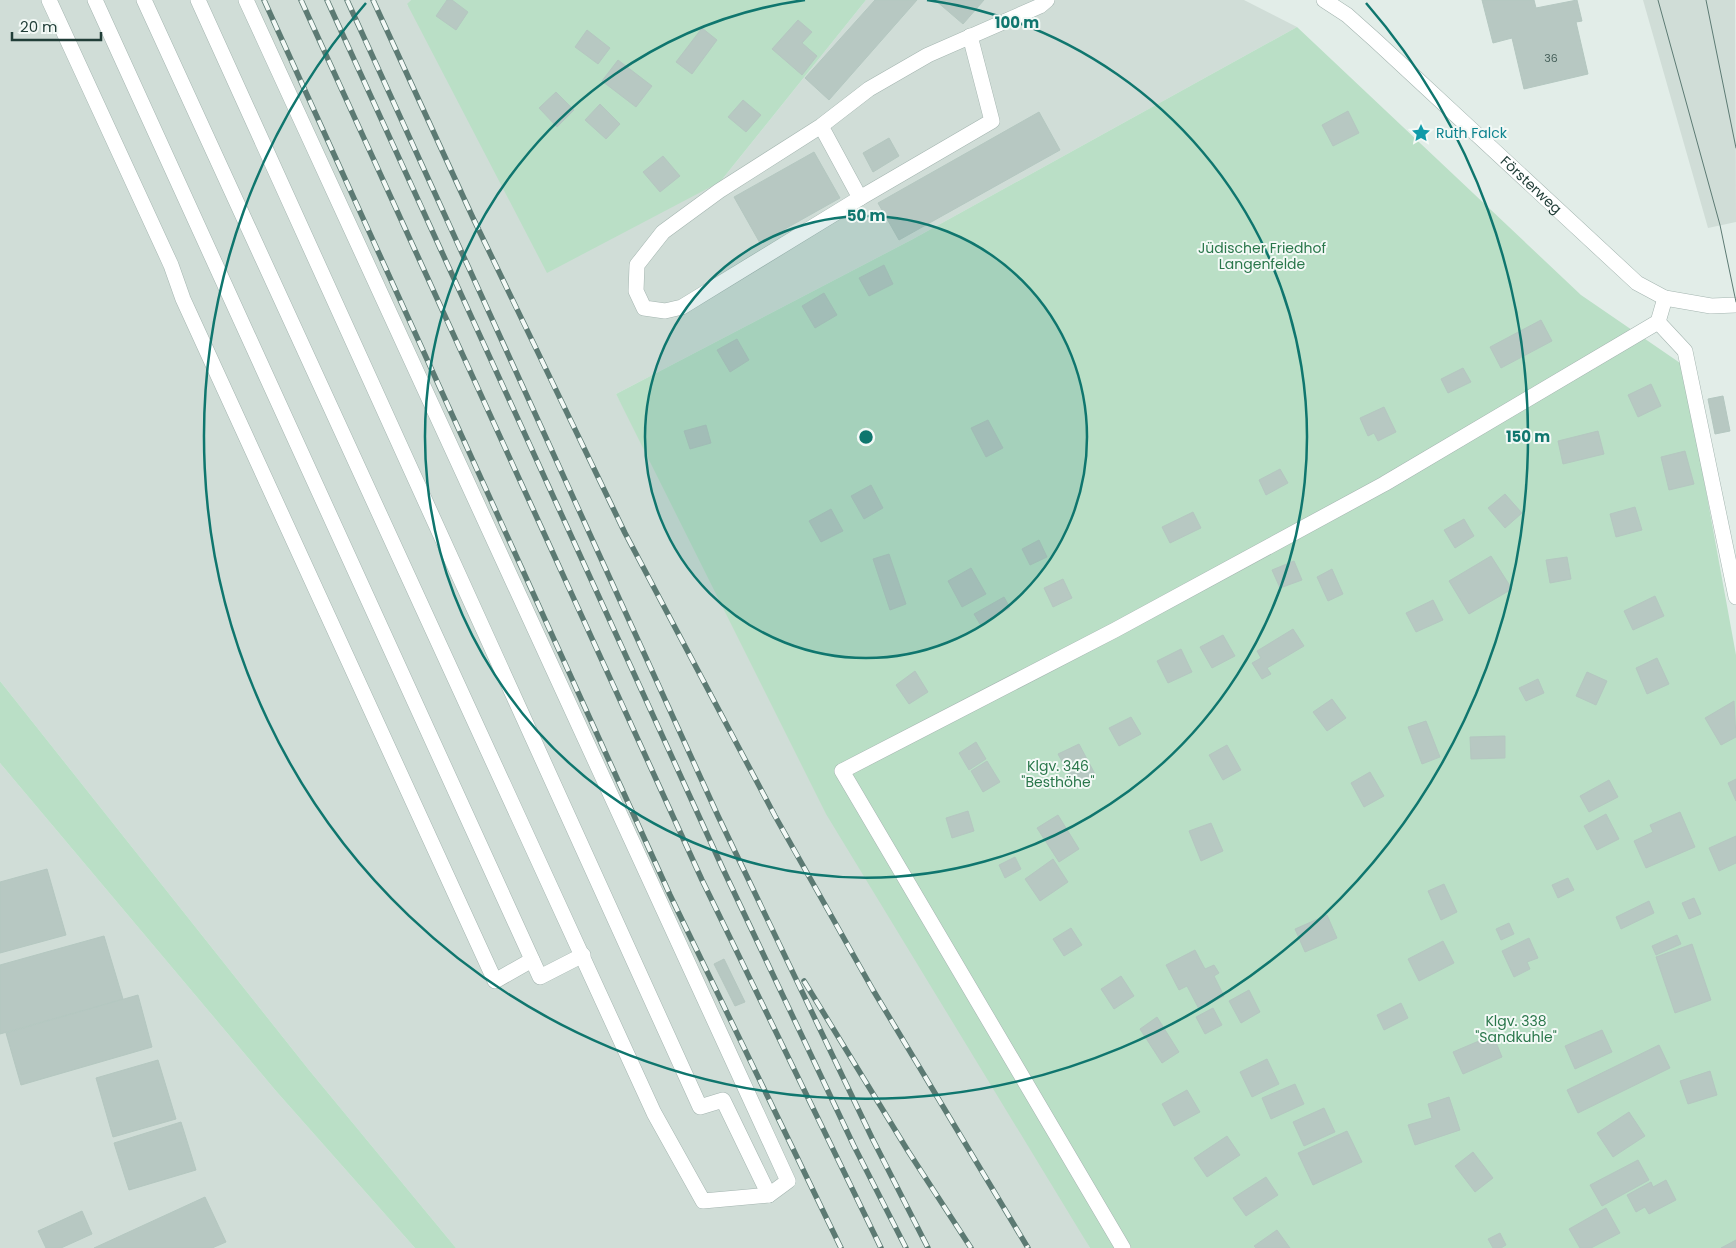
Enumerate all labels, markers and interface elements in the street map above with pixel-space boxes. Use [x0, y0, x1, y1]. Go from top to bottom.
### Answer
scale bar [12, 10, 101, 42]
text: 100 m [995, 12, 1039, 33]
text: 20 m [20, 16, 58, 37]
house number: 36 [1544, 50, 1558, 66]
place icon: Ruth Falck [1410, 122, 1432, 144]
place label: Ruth Falck [1436, 123, 1508, 143]
street label: Försterweg [1496, 151, 1566, 218]
text: 50 m [847, 205, 885, 226]
park label: Jüdischer Friedhof Langenfelde [1198, 238, 1326, 274]
text: 150 m [1506, 426, 1550, 447]
centre of rings [857, 428, 875, 446]
park label: Klgv. 346 "Besthöhe" [1021, 756, 1095, 792]
park label: Klgv. 338 "Sandkuhle" [1475, 1011, 1557, 1047]

